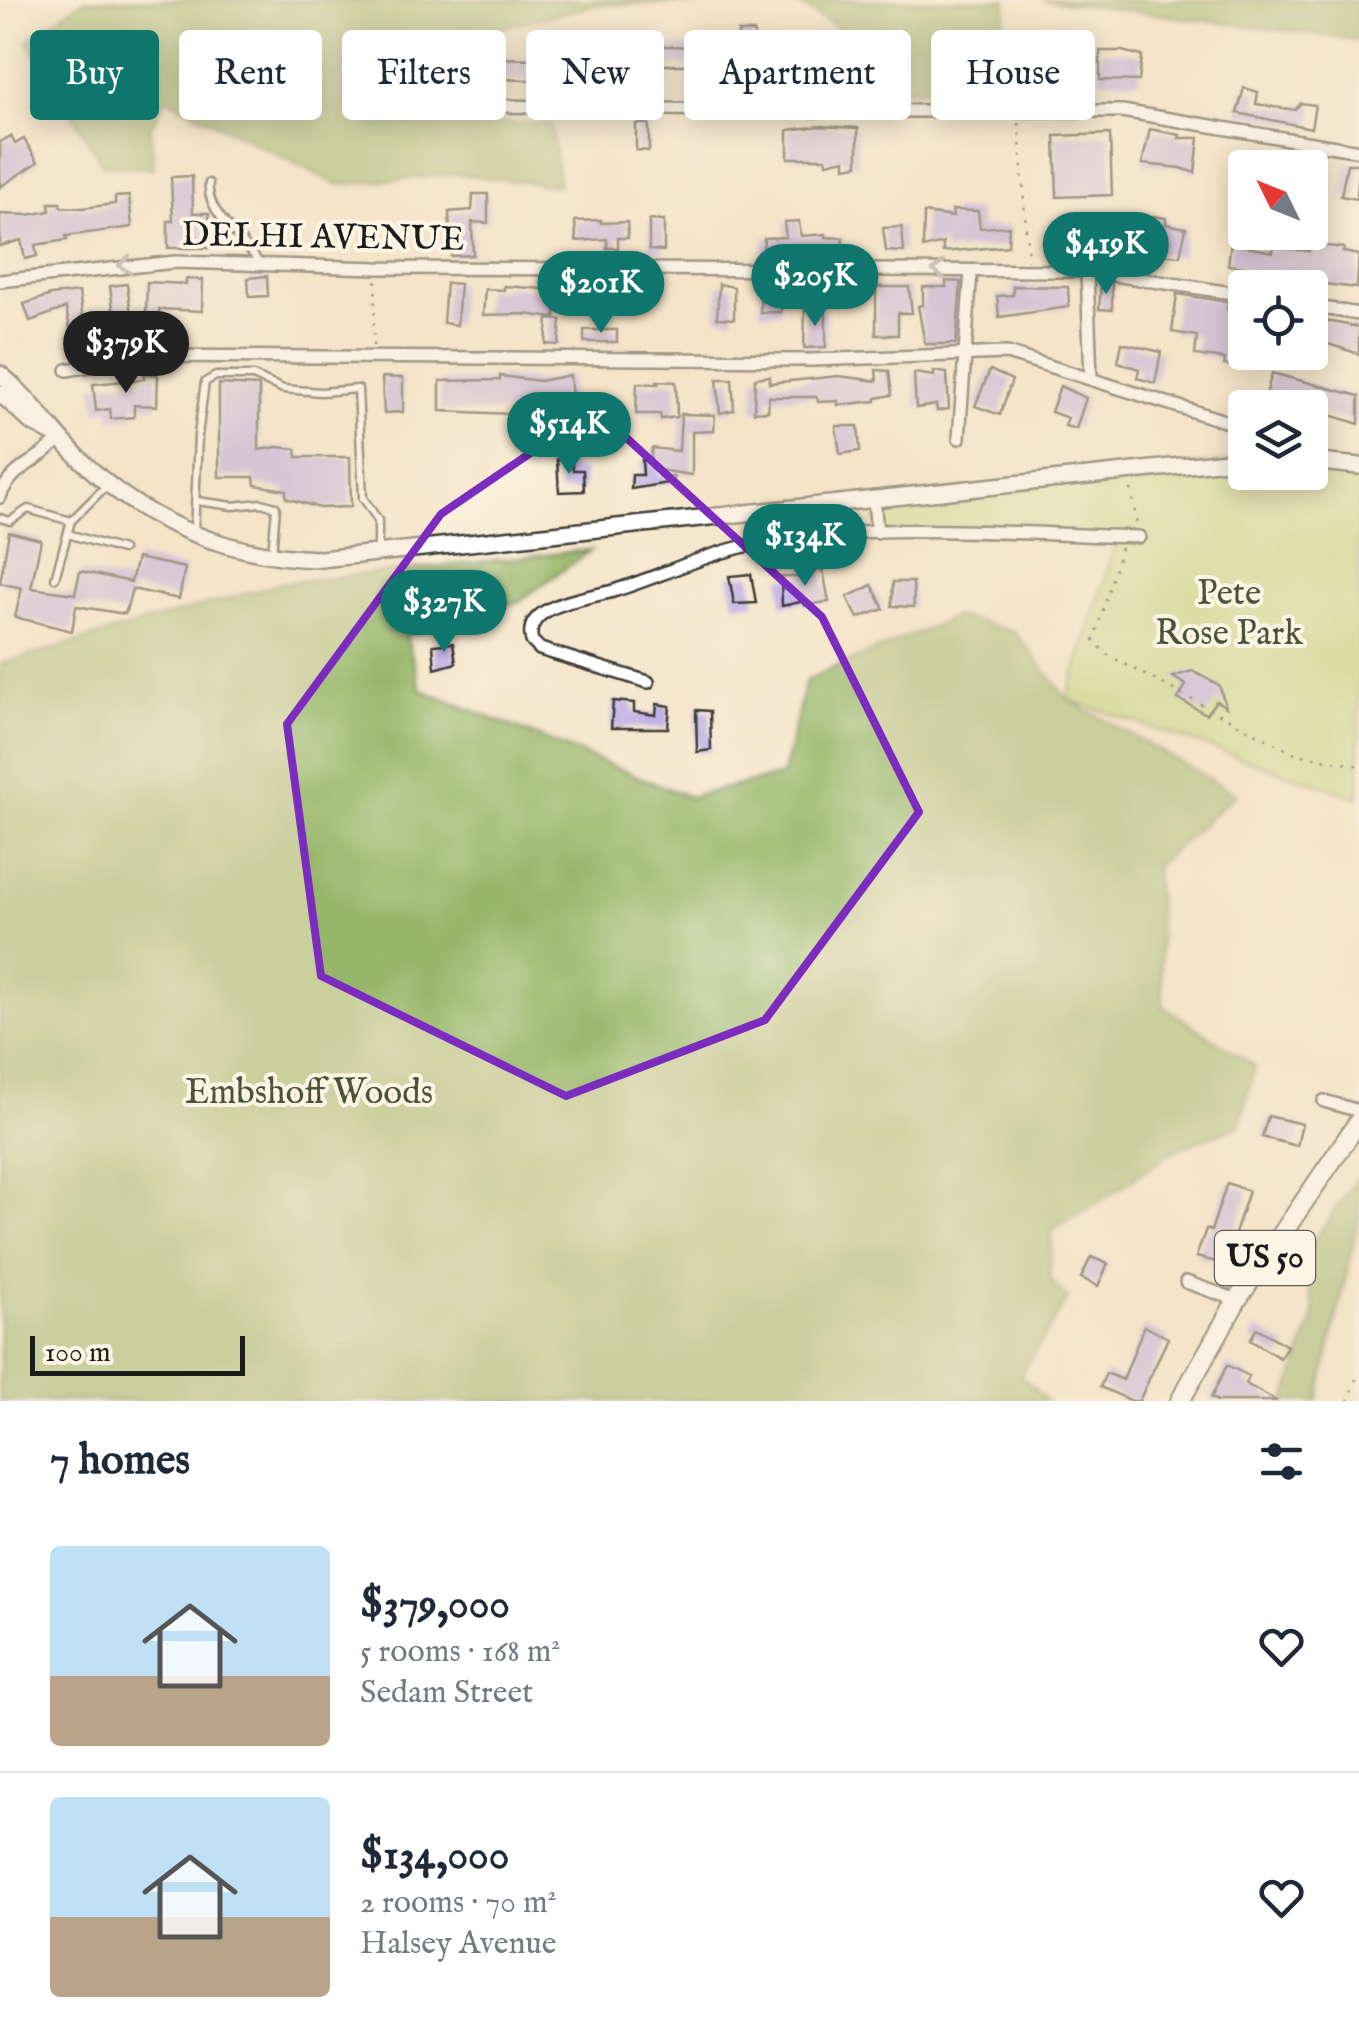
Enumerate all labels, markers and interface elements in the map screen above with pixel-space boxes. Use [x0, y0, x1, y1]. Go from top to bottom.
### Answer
chip: Buy [30, 30, 159, 120]
chip: Rent [179, 30, 322, 120]
chip: Filters [342, 30, 506, 120]
chip: New [526, 30, 664, 120]
chip: Apartment [684, 30, 911, 120]
chip: House [931, 30, 1095, 120]
north arrow [1228, 150, 1328, 250]
map controls [1228, 150, 1328, 490]
pin: $419K [1036, 212, 1176, 297]
street label: DELHI AVENUE [181, 213, 465, 263]
text: $419K [1065, 224, 1147, 265]
pin: $205K [745, 244, 885, 329]
pin: $201K [531, 251, 671, 336]
one-way arrow [116, 254, 132, 276]
text: $205K [773, 256, 857, 297]
one-way arrow [931, 260, 947, 281]
text: $201K [559, 263, 643, 304]
button: locate [1228, 270, 1328, 370]
pin: $379K [56, 311, 196, 396]
text: $379K [85, 323, 167, 364]
button: layers [1228, 390, 1328, 490]
pin: $514K [499, 392, 639, 477]
text: $514K [529, 404, 609, 445]
pin: $134K [735, 504, 875, 589]
text: $134K [765, 516, 845, 557]
pin: $327K [374, 570, 514, 655]
park label: Pete Rose Park [1155, 572, 1303, 657]
text: $327K [403, 582, 485, 623]
park label: Embshoff Woods [185, 1071, 433, 1116]
road number: US 50 [1215, 1231, 1315, 1285]
scale bar [30, 1331, 245, 1376]
text: 100 m [45, 1336, 111, 1371]
icon: filters [1254, 1434, 1309, 1489]
text: 7 homes [50, 1435, 190, 1488]
text: $379,000 [360, 1579, 510, 1632]
icon: home [130, 1586, 250, 1706]
icon: heart [1254, 1619, 1309, 1674]
text: 5 rooms · 168 m² [360, 1632, 560, 1673]
text: Sedam Street [360, 1673, 533, 1714]
text: $134,000 [360, 1830, 509, 1883]
icon: home [130, 1837, 250, 1957]
icon: heart [1254, 1870, 1309, 1925]
text: 2 rooms · 70 m² [360, 1883, 557, 1924]
text: Halsey Avenue [360, 1924, 557, 1965]

